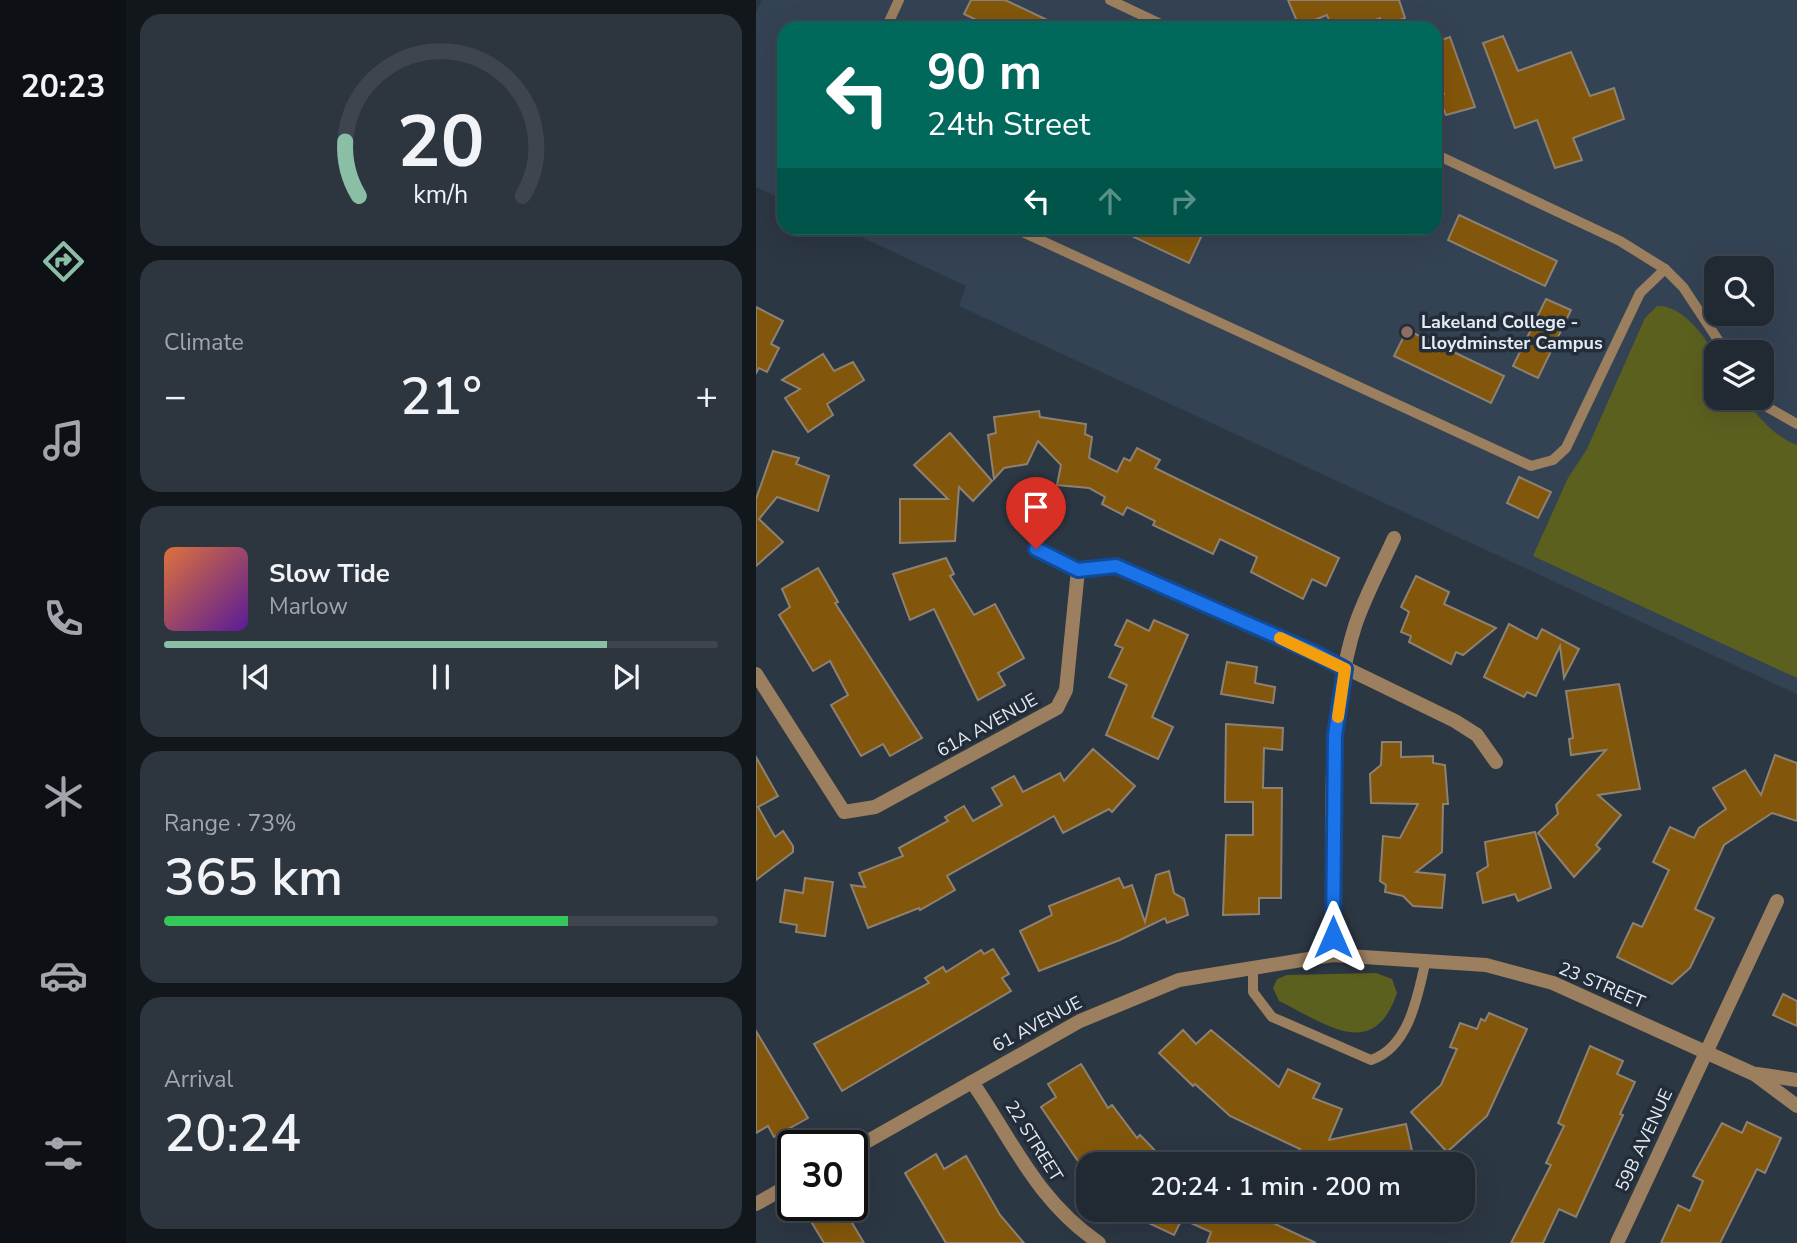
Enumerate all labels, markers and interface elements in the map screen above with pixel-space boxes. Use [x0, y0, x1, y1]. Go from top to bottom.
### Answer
text: 90 m [927, 39, 1042, 106]
icon: left [812, 49, 903, 140]
text: 20:23 [21, 65, 105, 108]
text: 20 [397, 92, 485, 192]
text: 24th Street [927, 103, 1090, 146]
text: km/h [413, 178, 469, 212]
icon: left [1018, 182, 1056, 220]
icon: ahead [1091, 182, 1129, 220]
icon: right [1164, 182, 1202, 220]
icon: directions [39, 237, 88, 286]
map controls [1704, 256, 1774, 410]
button: search [1704, 256, 1774, 326]
place label: Lakeland College - Lloydminster Campus [1421, 310, 1603, 355]
marker: Lakeland College - Lloydminster Campus [1399, 324, 1415, 340]
text: Climate [164, 327, 244, 358]
button: layers [1704, 340, 1774, 410]
text: 21° [400, 361, 482, 432]
text: − [164, 371, 187, 422]
text: + [695, 371, 718, 422]
icon: music [39, 416, 88, 465]
pin [1006, 477, 1066, 549]
icon: arrive [1017, 488, 1055, 526]
text: Slow Tide [269, 556, 390, 591]
text: Marlow [269, 591, 348, 622]
icon: phone [39, 594, 88, 643]
icon: previous [237, 658, 275, 696]
icon: pause [422, 658, 460, 696]
icon: next [607, 658, 645, 696]
street label: 61A AVENUE [933, 688, 1041, 762]
icon: climate [39, 772, 88, 821]
text: Range · 73% [164, 808, 296, 839]
text: 365 km [164, 842, 343, 913]
position arrow [1296, 900, 1370, 974]
icon: car [39, 951, 88, 1000]
street label: 23 STREET [1555, 956, 1649, 1014]
street label: 61 AVENUE [988, 990, 1086, 1058]
text: Arrival [164, 1064, 233, 1095]
street label: 59B AVENUE [1610, 1085, 1678, 1195]
street label: 22 STREET [1000, 1096, 1069, 1186]
text: 20:24 [164, 1098, 301, 1169]
icon: filters [39, 1129, 88, 1178]
speed limit sign: 30 [777, 1130, 868, 1221]
text: 20:24 · 1 min · 200 m [1150, 1169, 1401, 1204]

